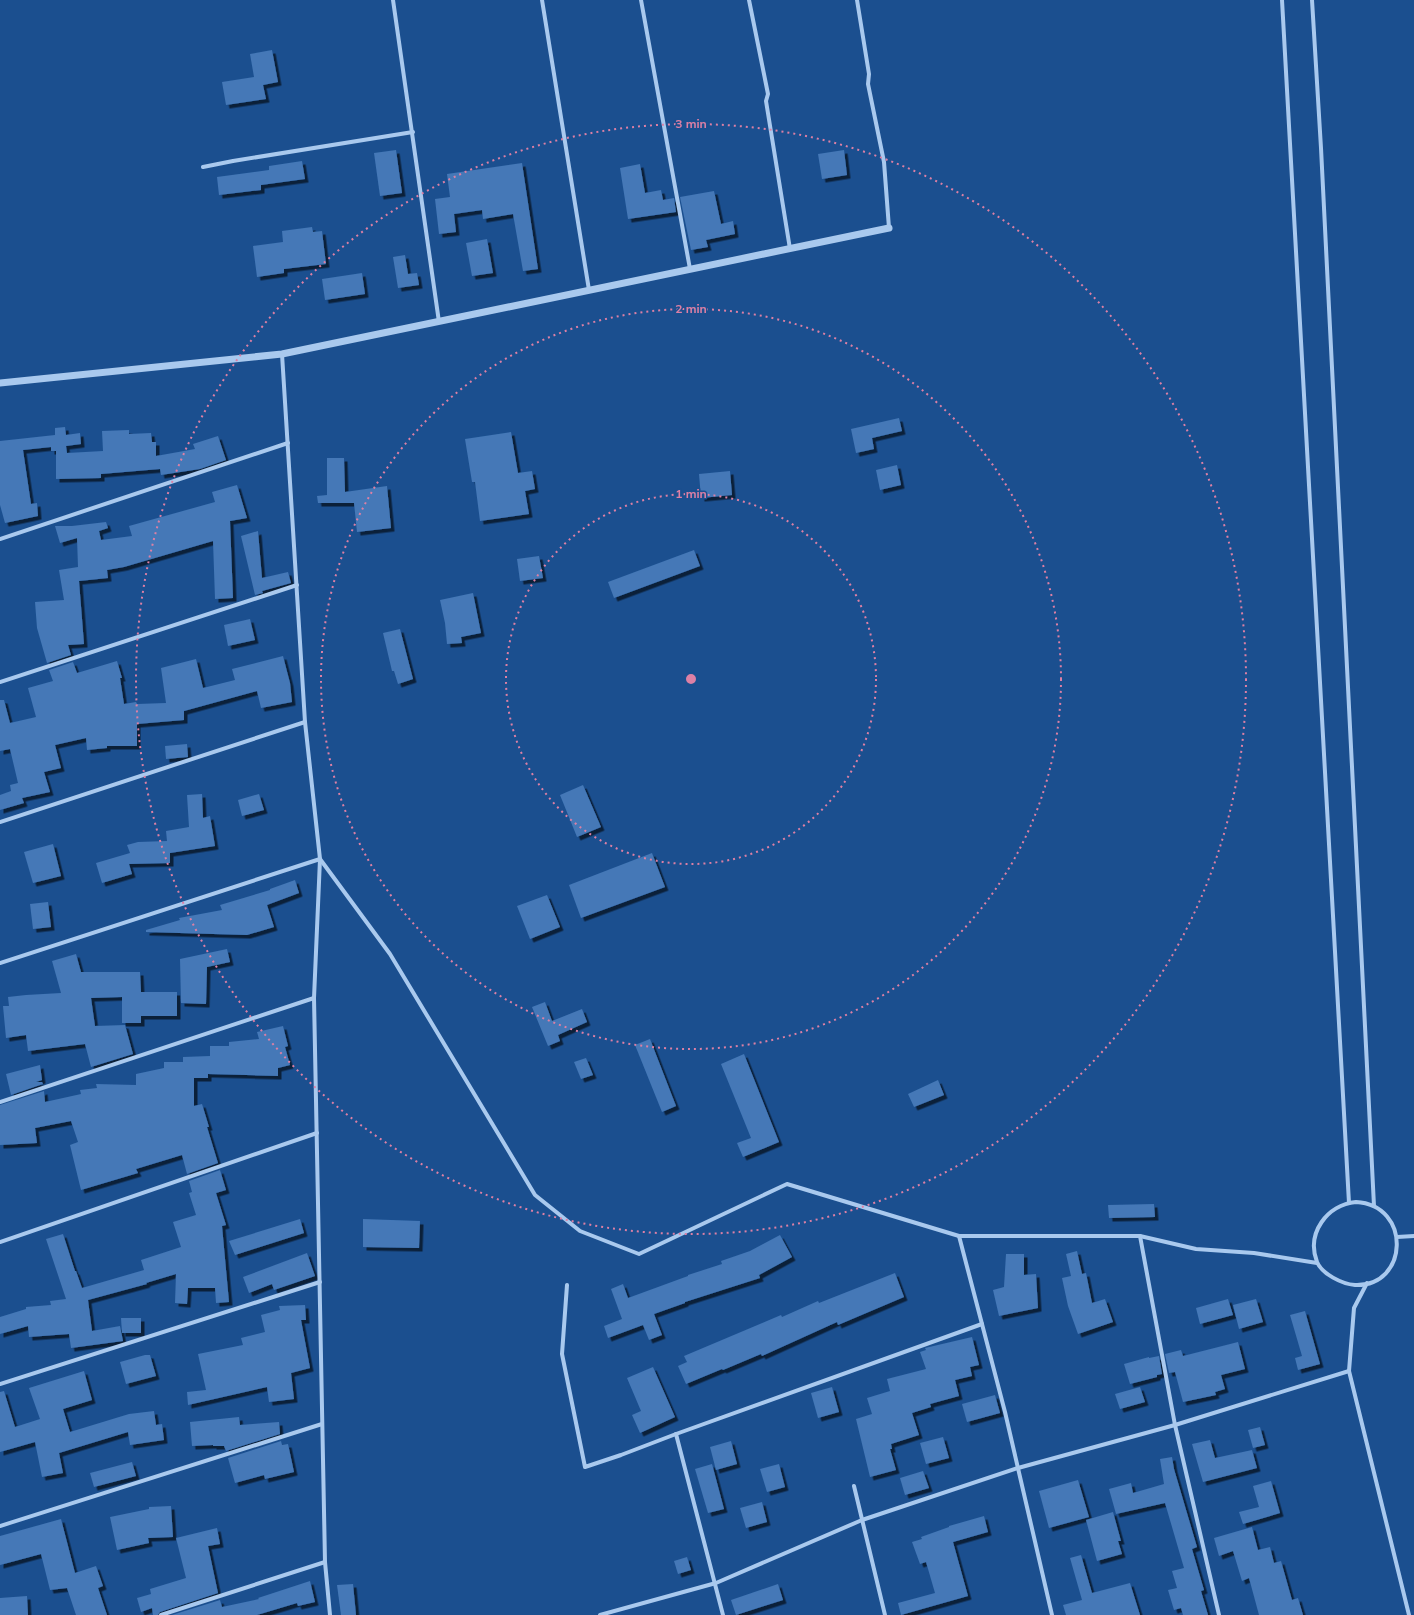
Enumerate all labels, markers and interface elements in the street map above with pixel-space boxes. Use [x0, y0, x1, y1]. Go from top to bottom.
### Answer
text: 3 min [675, 116, 707, 131]
text: 2 min [675, 301, 707, 316]
text: 1 min [675, 486, 707, 501]
centre of rings [684, 672, 698, 686]

